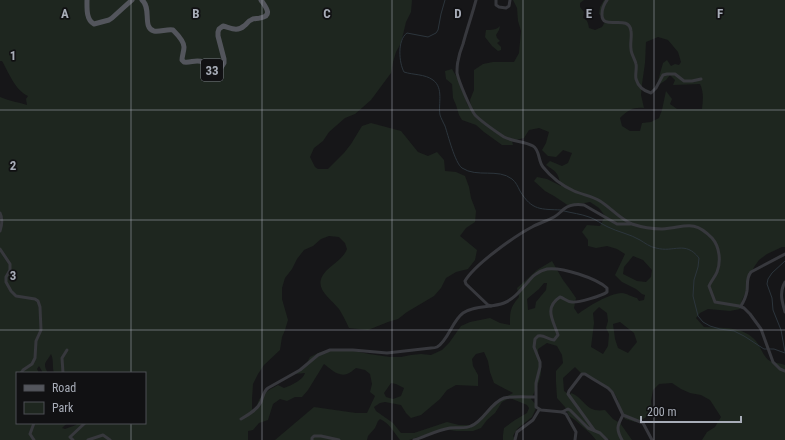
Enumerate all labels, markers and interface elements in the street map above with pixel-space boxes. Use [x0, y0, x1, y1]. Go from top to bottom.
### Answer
text: A [61, 6, 69, 21]
text: B [192, 6, 200, 21]
text: C [323, 6, 331, 21]
text: D [454, 6, 462, 21]
text: E [586, 6, 593, 21]
text: F [717, 6, 723, 21]
text: 1 [10, 48, 16, 63]
road number: 33 [201, 59, 223, 81]
text: 2 [10, 158, 17, 173]
text: 3 [10, 268, 16, 283]
legend [16, 372, 146, 424]
text: Road [52, 381, 76, 395]
scale bar [641, 398, 741, 424]
text: Park [52, 401, 74, 415]
text: 200 m [647, 405, 677, 419]

